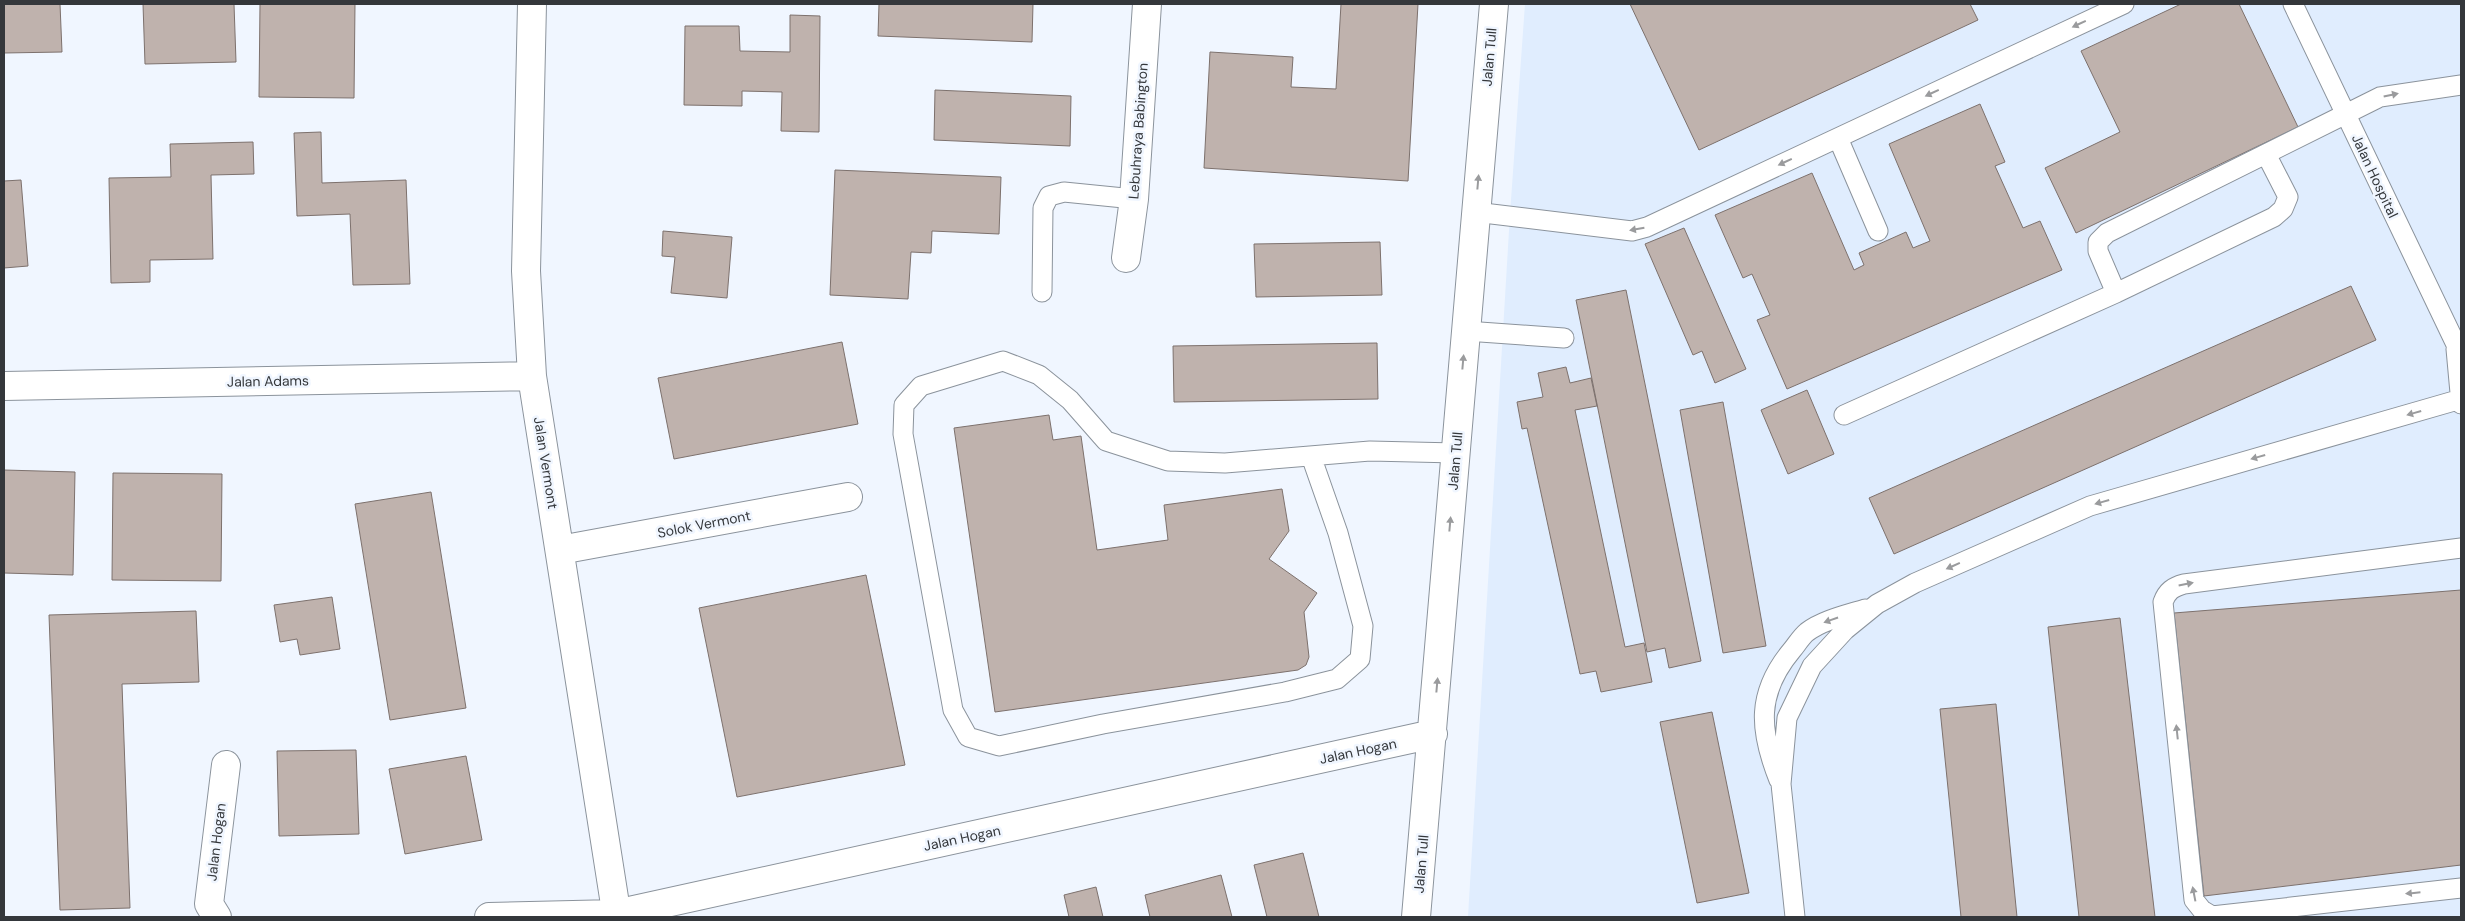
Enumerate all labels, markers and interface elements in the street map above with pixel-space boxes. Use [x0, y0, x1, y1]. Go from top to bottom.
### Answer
one-way arrow [2072, 20, 2087, 29]
street label: Jalan Tull [1477, 27, 1501, 87]
street label: Lebuhraya Babington [1124, 62, 1152, 200]
one-way arrow [1925, 90, 1939, 98]
one-way arrow [2383, 91, 2398, 99]
street label: Jalan Hospital [2348, 131, 2402, 221]
one-way arrow [1778, 158, 1792, 166]
one-way arrow [1474, 174, 1482, 190]
one-way arrow [1629, 225, 1645, 233]
one-way arrow [1459, 353, 1467, 369]
street label: Jalan Adams [227, 371, 309, 391]
one-way arrow [2407, 409, 2422, 417]
street label: Jalan Vermont [530, 416, 562, 510]
street label: Jalan Tull [1443, 431, 1467, 491]
one-way arrow [2251, 454, 2266, 462]
one-way arrow [2094, 498, 2109, 506]
street label: Solok Vermont [656, 506, 752, 542]
one-way arrow [1446, 515, 1454, 531]
one-way arrow [1946, 562, 1960, 570]
one-way arrow [2179, 580, 2195, 588]
one-way arrow [1824, 617, 1839, 625]
one-way arrow [1433, 677, 1441, 693]
one-way arrow [2173, 724, 2181, 740]
street label: Jalan Hogan [1318, 734, 1398, 768]
street label: Jalan Hogan [202, 802, 230, 882]
street label: Jalan Hogan [922, 821, 1002, 855]
street label: Jalan Tull [1409, 834, 1433, 894]
one-way arrow [2190, 885, 2198, 901]
one-way arrow [2404, 889, 2420, 897]

